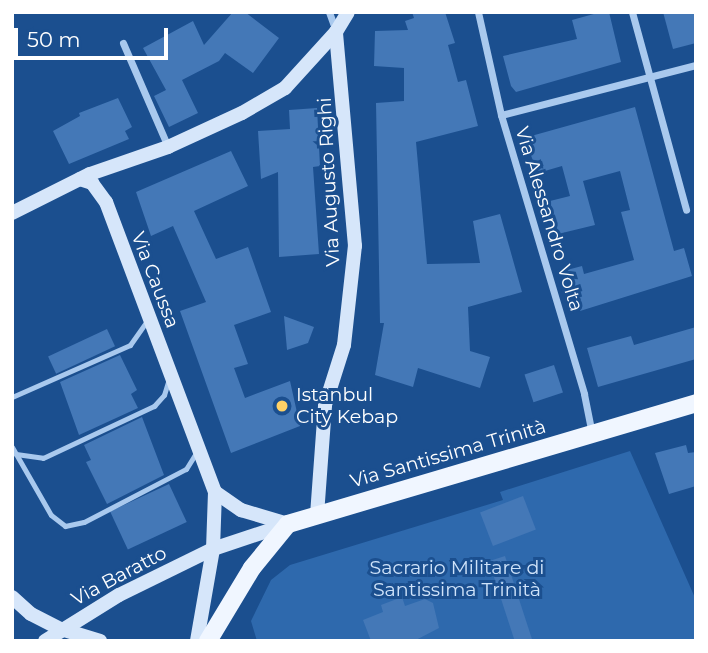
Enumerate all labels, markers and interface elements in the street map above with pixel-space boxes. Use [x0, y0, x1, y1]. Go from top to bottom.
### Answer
scale bar [18, 14, 172, 58]
text: 50 m [27, 27, 81, 52]
street label: Via Augusto Righi [313, 97, 345, 267]
street label: Via Alessandro Volta [510, 124, 588, 314]
street label: Via Caussa [126, 229, 184, 331]
place label: Istanbul City Kebap [296, 384, 398, 428]
marker: Istanbul City Kebap [274, 398, 290, 414]
street label: Via Santissima Trinità [348, 415, 548, 493]
street label: Via Baratto [67, 541, 171, 611]
park label: Sacrario Militare di Santissima Trinità [370, 557, 544, 601]

